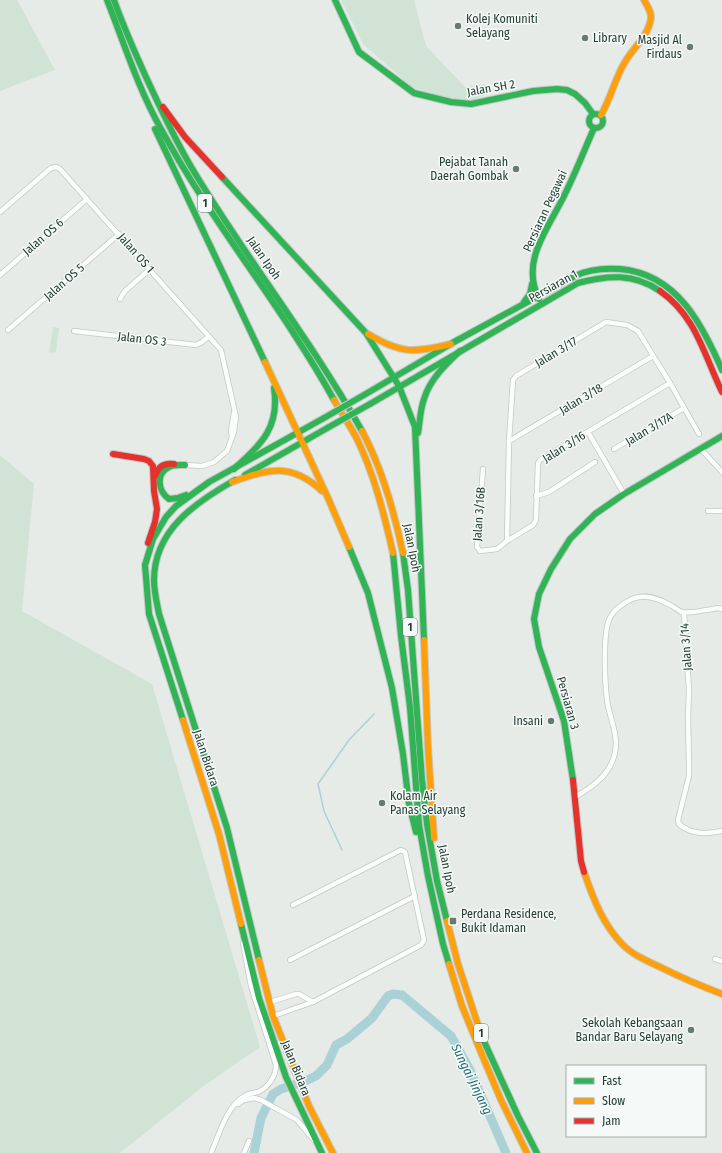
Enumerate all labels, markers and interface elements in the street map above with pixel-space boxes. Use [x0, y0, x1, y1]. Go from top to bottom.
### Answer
place label: Kolej Komuniti Selayang [466, 12, 538, 40]
marker: Kolej Komuniti Selayang [453, 21, 463, 31]
place label: Library [593, 31, 628, 45]
marker: Library [580, 33, 590, 43]
place label: Masjid Al Firdaus [638, 33, 682, 61]
marker: Masjid Al Firdaus [685, 42, 695, 52]
street label: Jalan SH 2 [466, 77, 516, 99]
place label: Pejabat Tanah Daerah Gombak [430, 155, 508, 183]
marker: Pejabat Tanah Daerah Gombak [511, 164, 521, 174]
street label: Persiaran Pegawai [520, 168, 570, 254]
road number: 1 [198, 194, 212, 212]
street label: Jalan OS 6 [20, 215, 66, 258]
street label: Jalan OS 1 [115, 230, 157, 276]
street label: Jalan Ipoh [244, 234, 284, 282]
street label: Jalan OS 5 [41, 260, 87, 303]
street label: Persiaran 1 [526, 267, 580, 305]
street label: Jalan OS 3 [117, 329, 167, 349]
street label: Jalan 3/17 [532, 334, 580, 370]
street label: Jalan 3/18 [557, 381, 605, 417]
street label: Jalan 3/17A [623, 409, 676, 449]
street label: Jalan 3/16 [540, 428, 588, 466]
street label: Jalan 3/16B [470, 486, 488, 542]
street label: Jalan Ipoh [400, 522, 424, 574]
road number: 1 [403, 618, 417, 636]
street label: Jalan 3/14 [677, 623, 695, 671]
street label: Persiaran 3 [554, 675, 582, 731]
place label: Insani [513, 714, 543, 728]
marker: Insani [546, 716, 556, 726]
street label: Jalan Bidara [190, 728, 222, 788]
place label: Kolam Air Panas Selayang [390, 789, 466, 817]
marker: Kolam Air Panas Selayang [377, 798, 387, 808]
street label: Jalan Ipoh [435, 843, 459, 895]
place label: Perdana Residence, Bukit Idaman [461, 907, 556, 935]
marker: Perdana Residence, Bukit Idaman [448, 916, 458, 926]
place label: Sekolah Kebangsaan Bandar Baru Selayang [575, 1016, 683, 1044]
road number: 1 [474, 1024, 488, 1042]
marker: Sekolah Kebangsaan Bandar Baru Selayang [686, 1025, 696, 1035]
street label: Jalan Bidara [279, 1038, 314, 1098]
water label: Sungai Jinjang [448, 1040, 496, 1117]
legend [566, 1065, 706, 1137]
text: Fast [602, 1074, 621, 1088]
text: Slow [602, 1094, 625, 1108]
text: Jam [602, 1114, 620, 1128]

